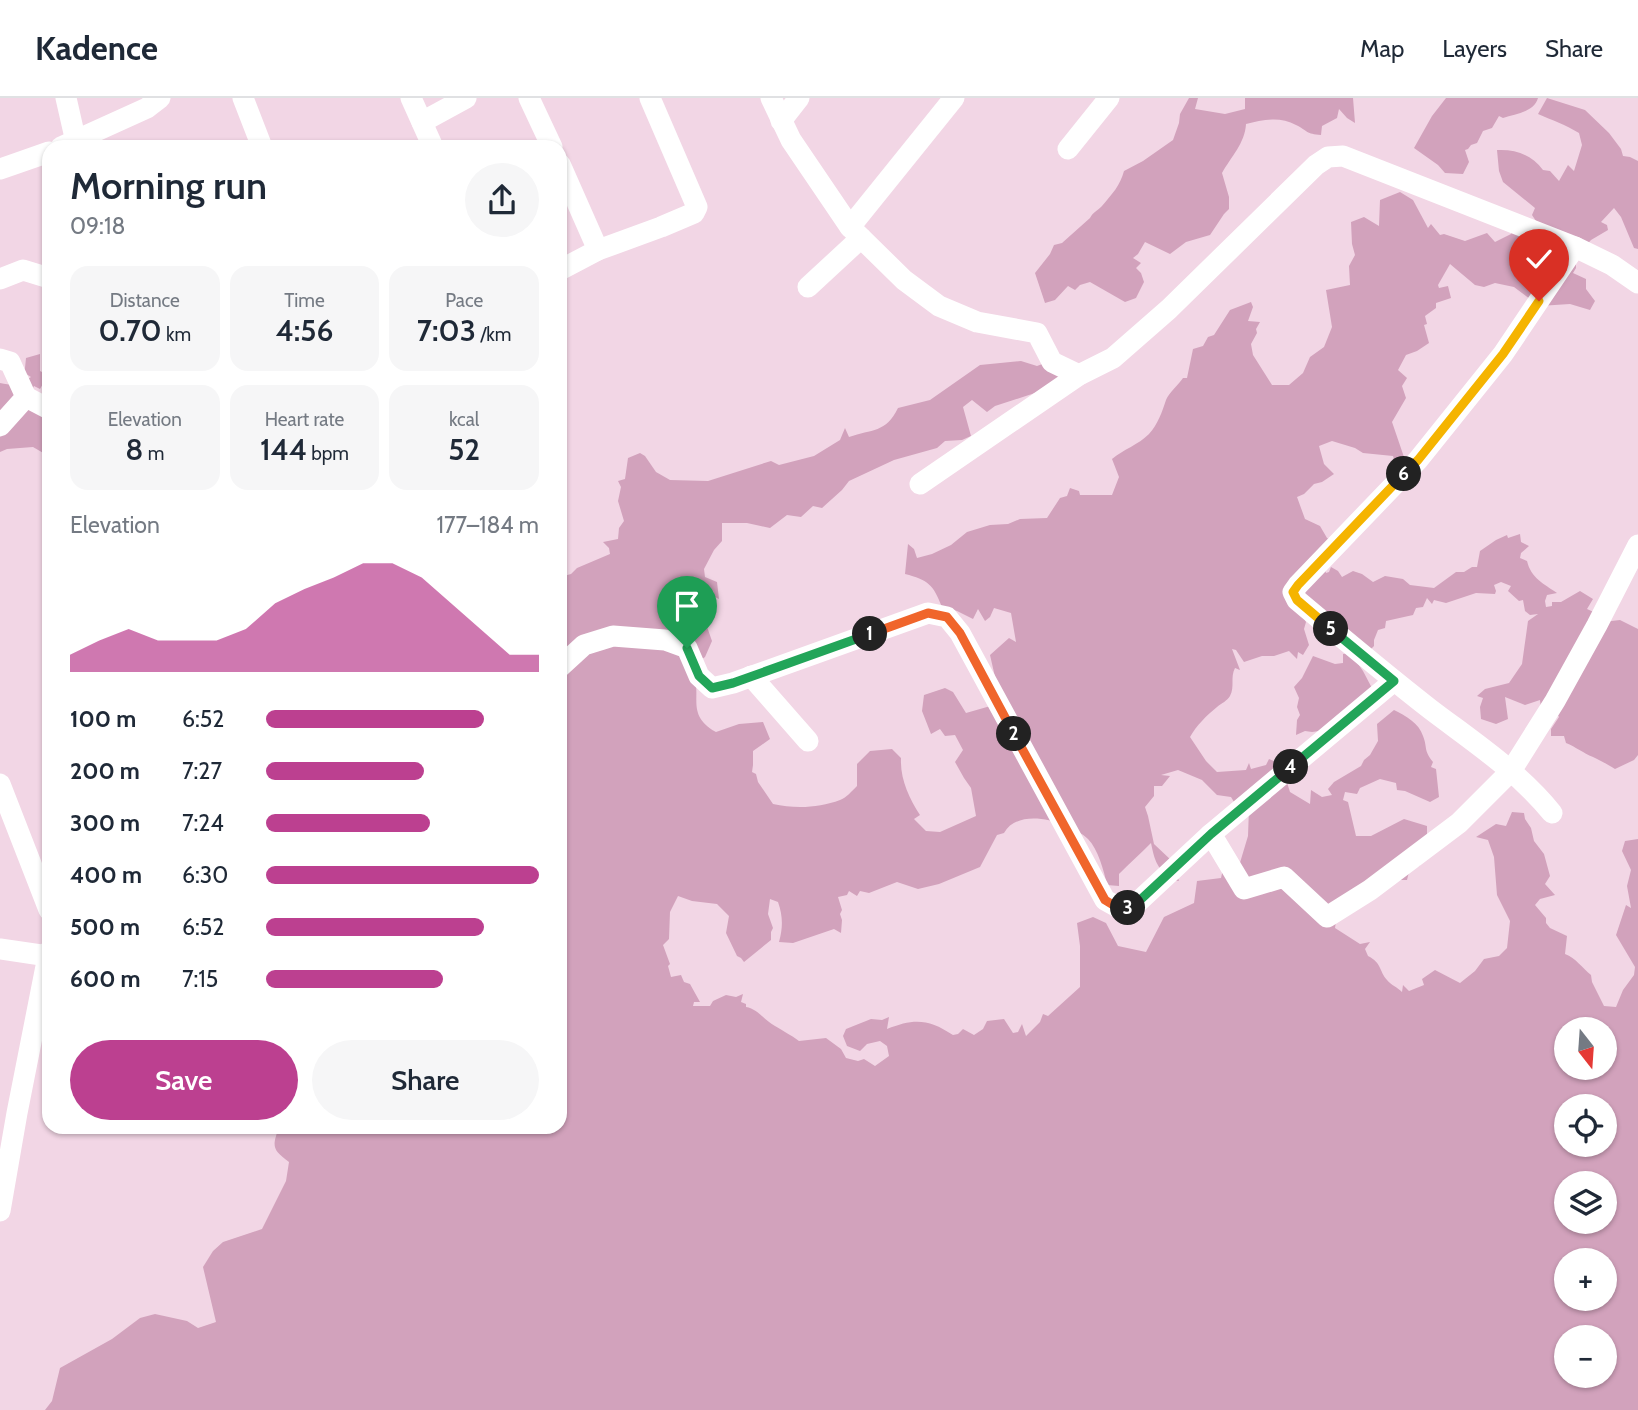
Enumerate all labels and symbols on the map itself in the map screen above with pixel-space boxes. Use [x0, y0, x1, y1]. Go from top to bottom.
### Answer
pin [1509, 229, 1569, 301]
pin: 6 [1386, 456, 1422, 492]
pin [657, 576, 717, 648]
pin: 5 [1314, 612, 1348, 646]
pin: 1 [852, 616, 888, 652]
pin: 2 [996, 716, 1032, 752]
pin: 4 [1274, 750, 1308, 784]
pin: 3 [1110, 890, 1146, 926]
north arrow [1554, 1017, 1617, 1080]

